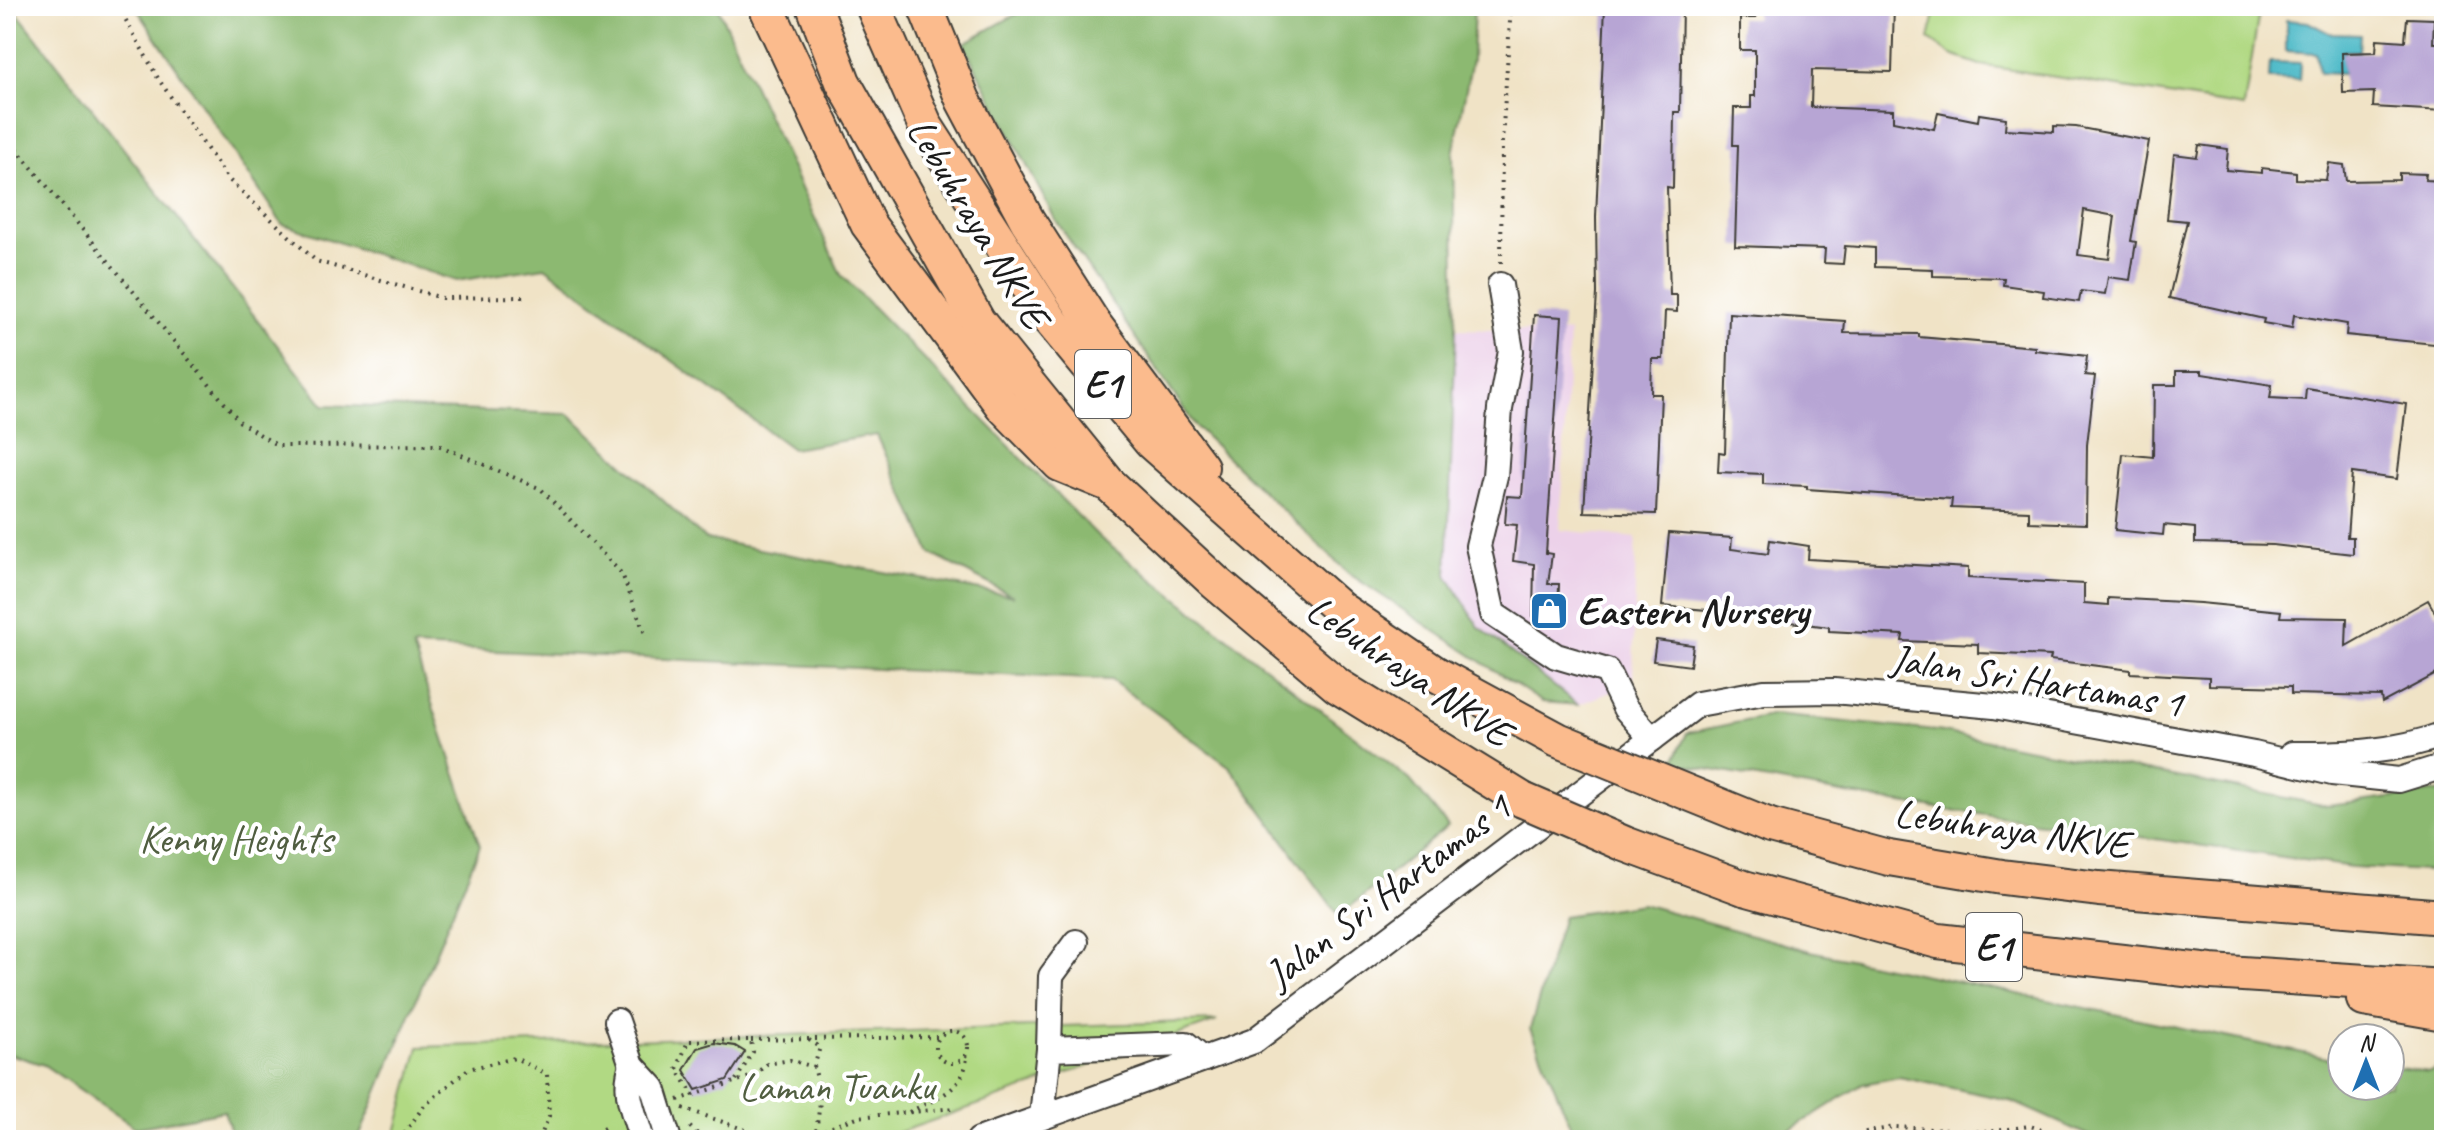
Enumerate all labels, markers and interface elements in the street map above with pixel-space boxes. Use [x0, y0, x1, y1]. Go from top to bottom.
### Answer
street label: Lebuhraya NKVE [896, 109, 1063, 341]
road number: E1 [1075, 350, 1131, 418]
street label: Lebuhraya NKVE [1297, 584, 1525, 760]
place label: Eastern Nursery [1577, 586, 1812, 636]
shop icon: Eastern Nursery [1528, 590, 1570, 632]
street label: Jalan Sri Hartamas 1 [1886, 633, 2188, 729]
street label: Jalan Sri Hartamas 1 [1254, 781, 1522, 1001]
street label: Lebuhraya NKVE [1892, 788, 2137, 871]
park label: Kenny Heights [140, 814, 336, 864]
road number: E1 [1966, 913, 2022, 981]
north arrow [2326, 1022, 2406, 1102]
text: N [2359, 1029, 2376, 1057]
park label: Laman Tuanku [739, 1062, 937, 1112]

